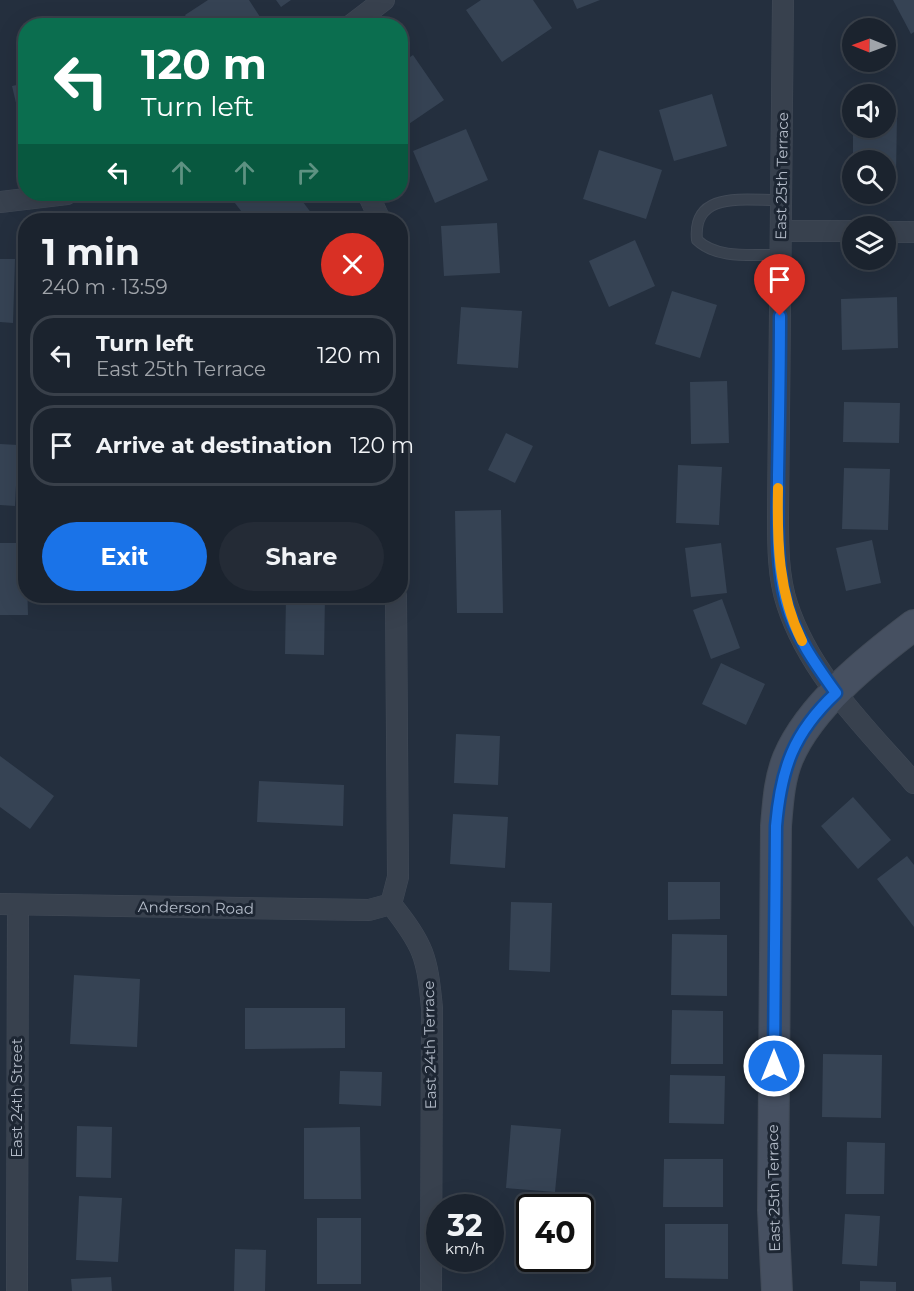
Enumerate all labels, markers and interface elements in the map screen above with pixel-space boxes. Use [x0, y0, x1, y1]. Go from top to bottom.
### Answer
north arrow [842, 18, 896, 72]
map controls [842, 18, 896, 270]
text: 120 m [141, 38, 267, 90]
icon: left [42, 42, 120, 120]
button: sound [842, 84, 896, 138]
text: Turn left [141, 90, 254, 123]
street label: East 25th Terrace [771, 112, 792, 240]
button: search [842, 150, 896, 204]
icon: left [102, 156, 135, 189]
icon: ahead [165, 156, 198, 189]
icon: ahead [228, 156, 261, 189]
icon: right [291, 156, 324, 189]
button: layers [842, 216, 896, 270]
text: 1 min [42, 230, 140, 274]
button: close [321, 233, 384, 296]
pin [754, 254, 805, 316]
icon: arrive [763, 263, 796, 296]
text: 240 m · 13:59 [42, 275, 168, 299]
text: Turn left [96, 330, 194, 357]
icon: left [45, 339, 78, 372]
text: 120 m [317, 342, 381, 369]
text: East 25th Terrace [96, 357, 266, 381]
icon: arrive [45, 429, 78, 462]
text: Arrive at destination [96, 432, 332, 459]
text: 120 m [350, 432, 414, 459]
button: Exit [42, 522, 207, 591]
button: Share [219, 522, 384, 591]
street label: Anderson Road [138, 897, 254, 918]
street label: East 24th Terrace [419, 980, 440, 1110]
position arrow [742, 1034, 806, 1098]
street label: East 24th Street [7, 1038, 26, 1158]
street label: East 25th Terrace [763, 1124, 784, 1252]
speed limit sign: 40 [516, 1194, 594, 1272]
text: 32 [447, 1207, 483, 1244]
text: km/h [445, 1239, 485, 1258]

